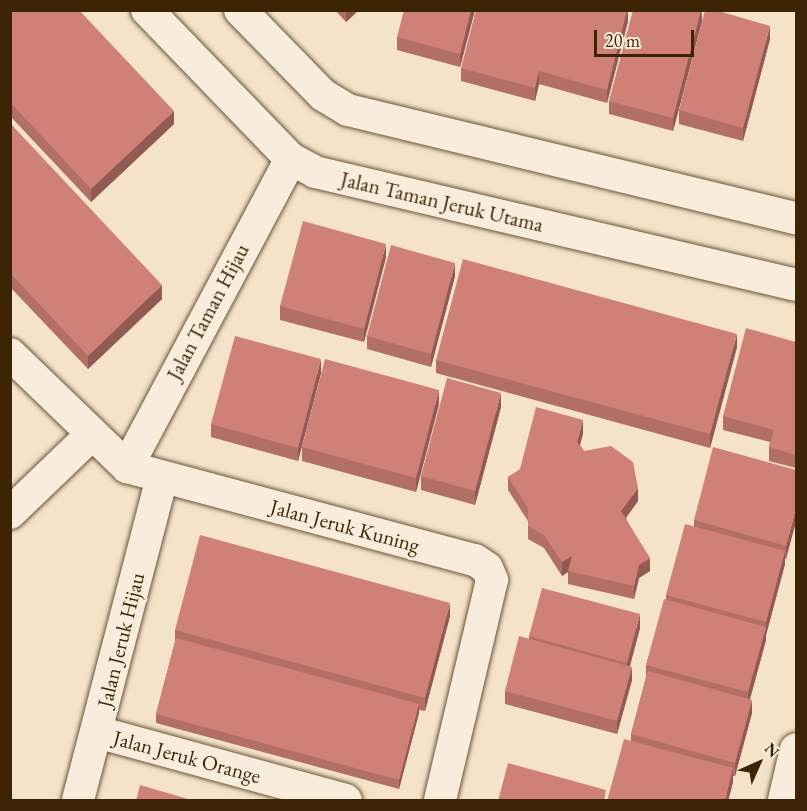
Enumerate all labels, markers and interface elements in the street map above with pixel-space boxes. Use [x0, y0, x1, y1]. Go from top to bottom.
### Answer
scale bar [597, 18, 698, 56]
text: 20 m [605, 29, 640, 52]
street label: Jalan Taman Jeruk Utama [338, 166, 546, 238]
street label: Jalan Taman Hijau [161, 240, 255, 384]
street label: Jalan Jeruk Kuning [268, 494, 422, 558]
street label: Jalan Jeruk Hijau [92, 570, 150, 710]
street label: Jalan Jeruk Orange [111, 725, 263, 789]
north arrow [729, 733, 789, 793]
text: N [760, 738, 784, 762]

